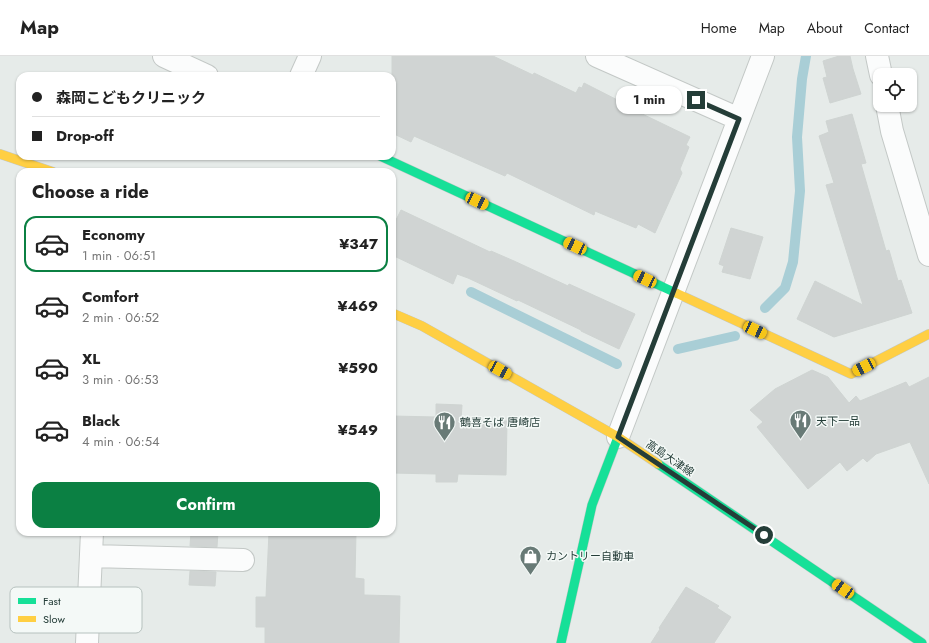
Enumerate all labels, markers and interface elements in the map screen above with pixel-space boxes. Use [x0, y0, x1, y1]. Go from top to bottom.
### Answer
text: Map [20, 14, 59, 41]
text: Home [701, 18, 737, 38]
text: Map [759, 18, 785, 38]
text: About [807, 18, 842, 38]
text: Contact [864, 18, 909, 38]
map controls [873, 68, 917, 112]
button: locate [873, 68, 917, 112]
callout: 1 min [616, 86, 682, 114]
text: 森岡こどもクリニック [56, 87, 206, 109]
text: 1 min [633, 90, 665, 109]
route end [687, 91, 705, 109]
text: Drop-off [56, 125, 114, 147]
text: Choose a ride [32, 179, 149, 205]
car [464, 190, 490, 212]
text: Economy [82, 224, 145, 246]
icon: car [34, 226, 70, 262]
text: ¥347 [339, 233, 378, 255]
car [562, 235, 588, 257]
text: 1 min · 06:51 [82, 246, 156, 265]
car [632, 268, 658, 290]
text: Comfort [82, 286, 139, 308]
icon: car [34, 288, 70, 324]
text: ¥469 [337, 295, 378, 317]
text: 2 min · 06:52 [82, 308, 159, 327]
car [742, 319, 768, 341]
text: XL [82, 348, 100, 370]
icon: car [34, 350, 70, 386]
car [851, 356, 877, 378]
text: ¥590 [338, 357, 378, 379]
car [487, 359, 513, 381]
text: 3 min · 06:53 [82, 370, 159, 389]
restaurant icon: 天下一品 [788, 408, 814, 441]
restaurant icon: 鶴喜そば 唐崎店 [431, 409, 457, 442]
text: Black [82, 410, 120, 432]
icon: car [34, 412, 70, 448]
place label: 天下一品 [816, 413, 860, 429]
place label: 鶴喜そば 唐崎店 [460, 414, 540, 430]
text: ¥549 [338, 419, 378, 441]
text: 4 min · 06:54 [82, 432, 160, 451]
street label: 高島大津線 [643, 436, 697, 480]
button: Confirm [32, 482, 380, 528]
route start [755, 526, 773, 544]
shop icon: カントリー自動車 [518, 543, 544, 576]
place label: カントリー自動車 [546, 548, 634, 564]
car [830, 577, 856, 601]
legend [10, 587, 142, 633]
text: Fast [43, 593, 61, 609]
text: Slow [43, 611, 65, 627]

